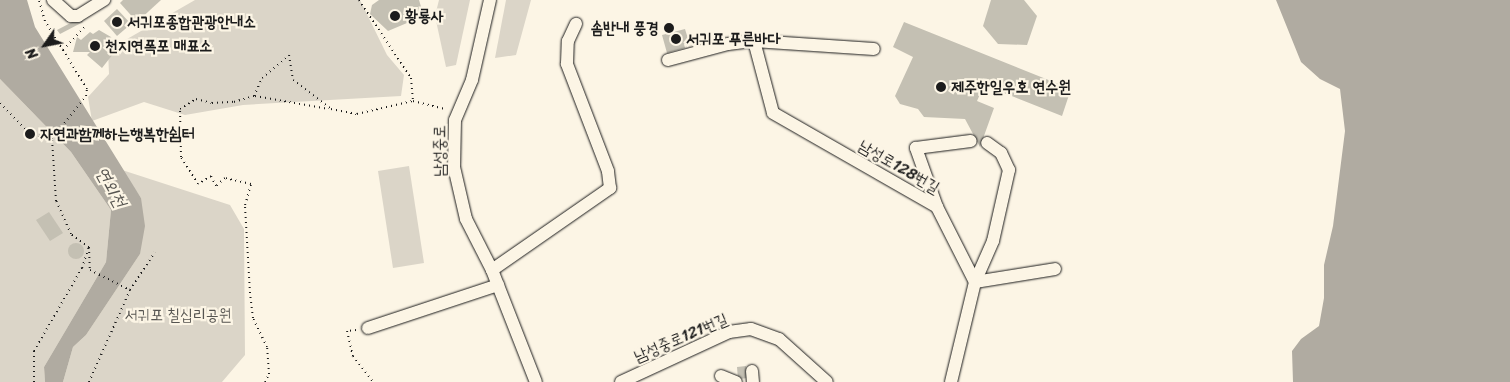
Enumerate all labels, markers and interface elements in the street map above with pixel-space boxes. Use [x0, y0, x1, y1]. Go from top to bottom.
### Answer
place label: 황룡사 [405, 6, 444, 26]
marker: 황룡사 [389, 10, 401, 22]
place label: 서귀포종합관광안내소 [127, 12, 256, 32]
marker: 서귀포종합관광안내소 [111, 16, 123, 28]
place label: 솜반내 풍경 [590, 18, 659, 38]
north arrow [20, 20, 70, 70]
marker: 솜반내 풍경 [663, 22, 675, 34]
place label: 서귀포 푸른바다 [686, 29, 780, 49]
marker: 서귀포 푸른바다 [670, 33, 682, 45]
place label: 천지연폭포 매표소 [105, 36, 212, 56]
marker: 천지연폭포 매표소 [89, 40, 101, 52]
text: N [19, 43, 45, 64]
place label: 제주한일우호 연수원 [951, 77, 1071, 97]
marker: 제주한일우호 연수원 [935, 81, 947, 93]
place label: 자연과함께하는행복한쉼터 [40, 124, 195, 144]
street label: 남성중로 [430, 125, 450, 177]
marker: 자연과함께하는행복한쉼터 [24, 128, 36, 140]
street label: 남성로128번길 [855, 136, 943, 198]
water label: 연외천 [91, 163, 131, 211]
park label: 서귀포 칠십리공원 [124, 305, 232, 325]
street label: 남성중로121번길 [631, 310, 731, 366]

